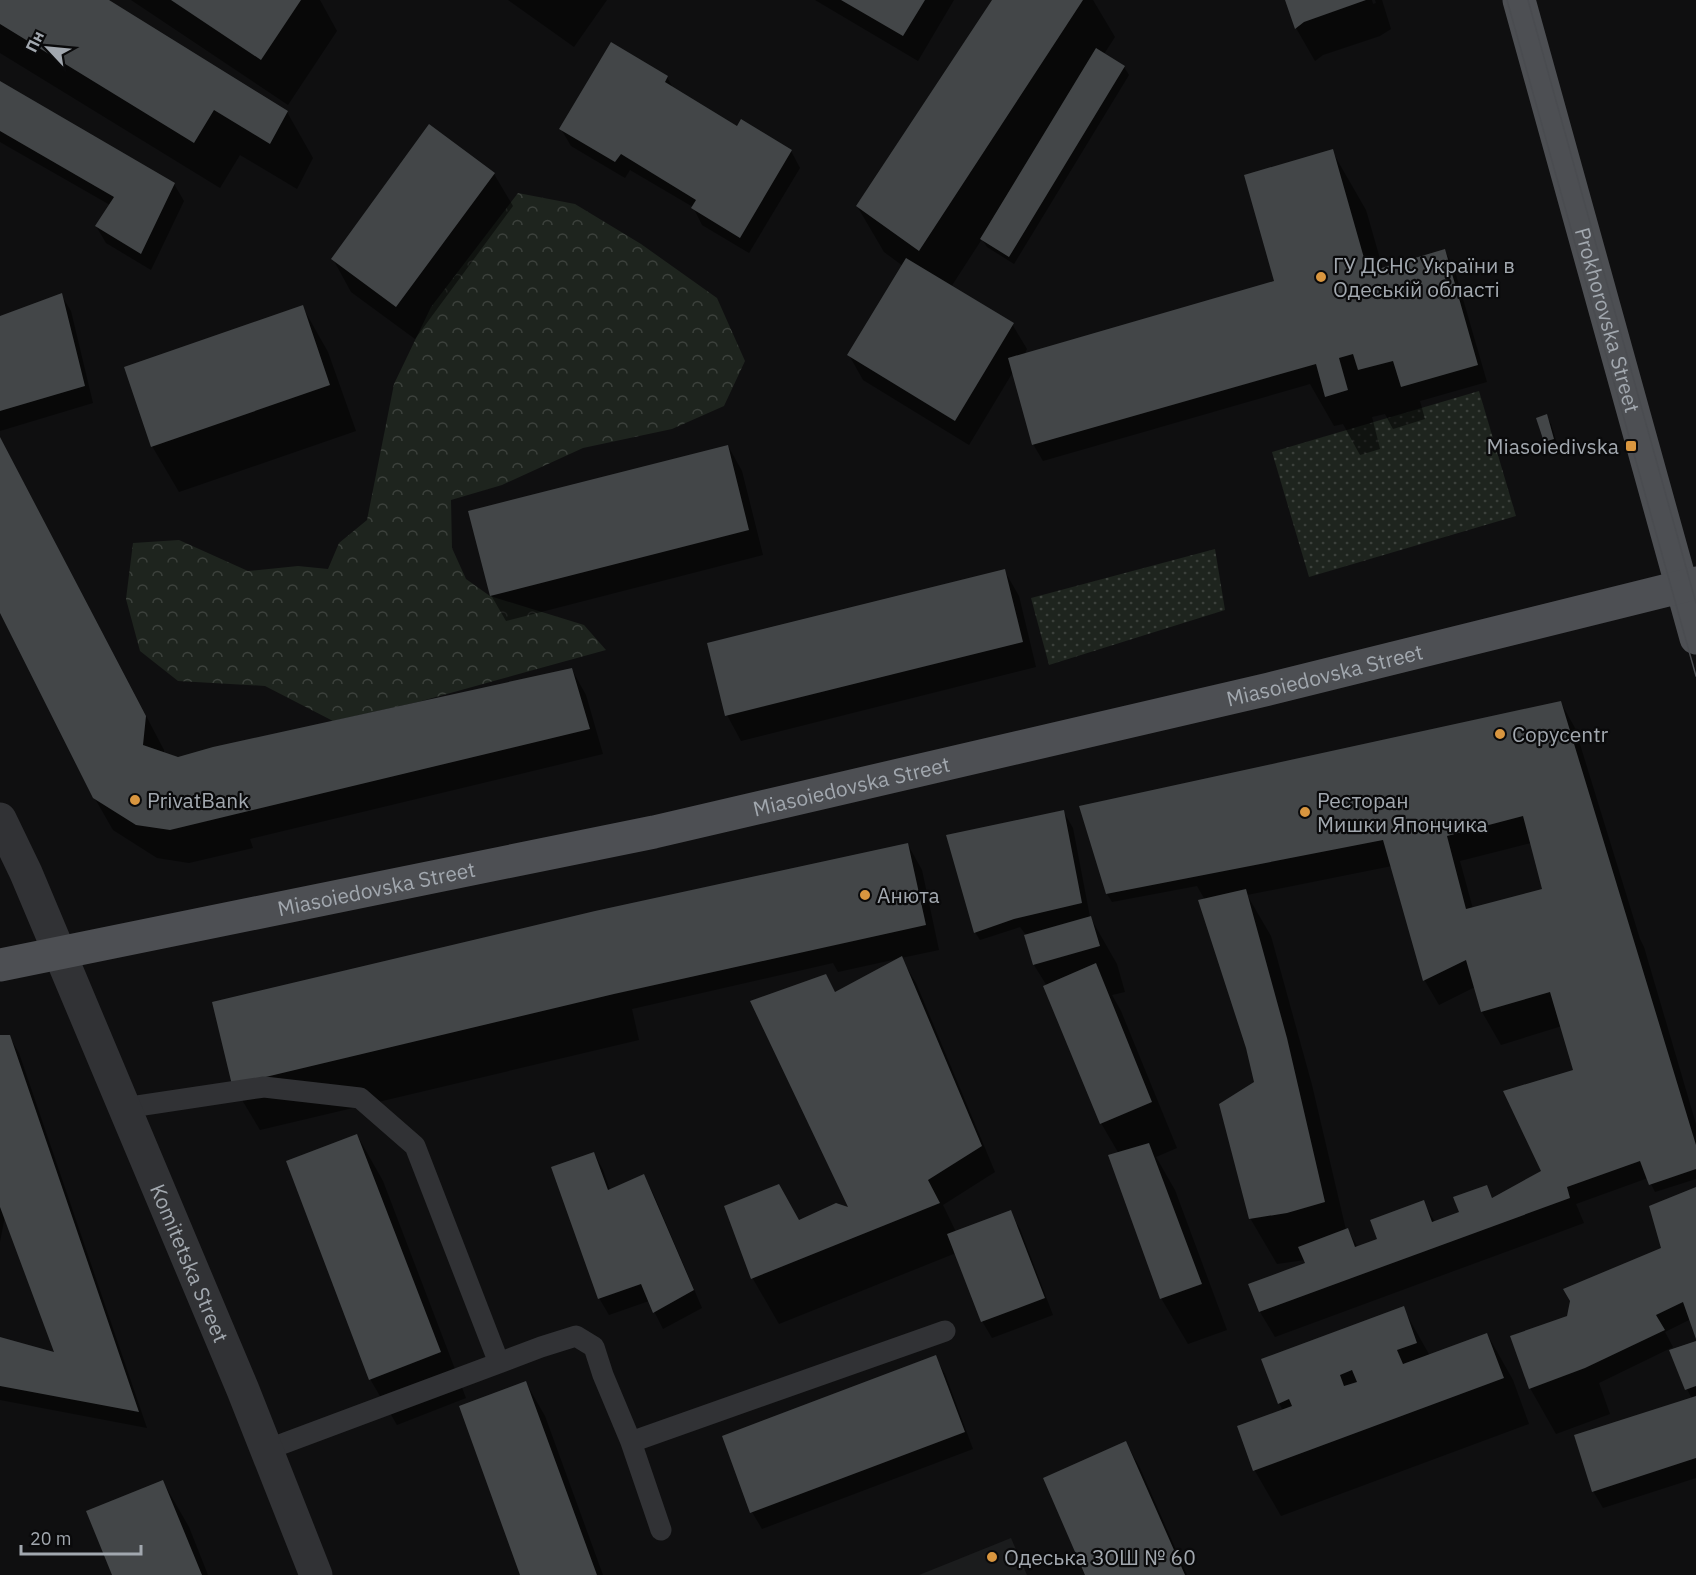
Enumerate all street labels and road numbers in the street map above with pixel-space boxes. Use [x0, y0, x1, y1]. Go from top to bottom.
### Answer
street label: Prokhorovska Street [1569, 224, 1647, 416]
street label: Miasoiedovska Street [1223, 637, 1426, 712]
street label: Miasoiedovska Street [750, 750, 953, 823]
street label: Miasoiedovska Street [275, 855, 478, 922]
street label: Komitetska Street [144, 1180, 235, 1347]

